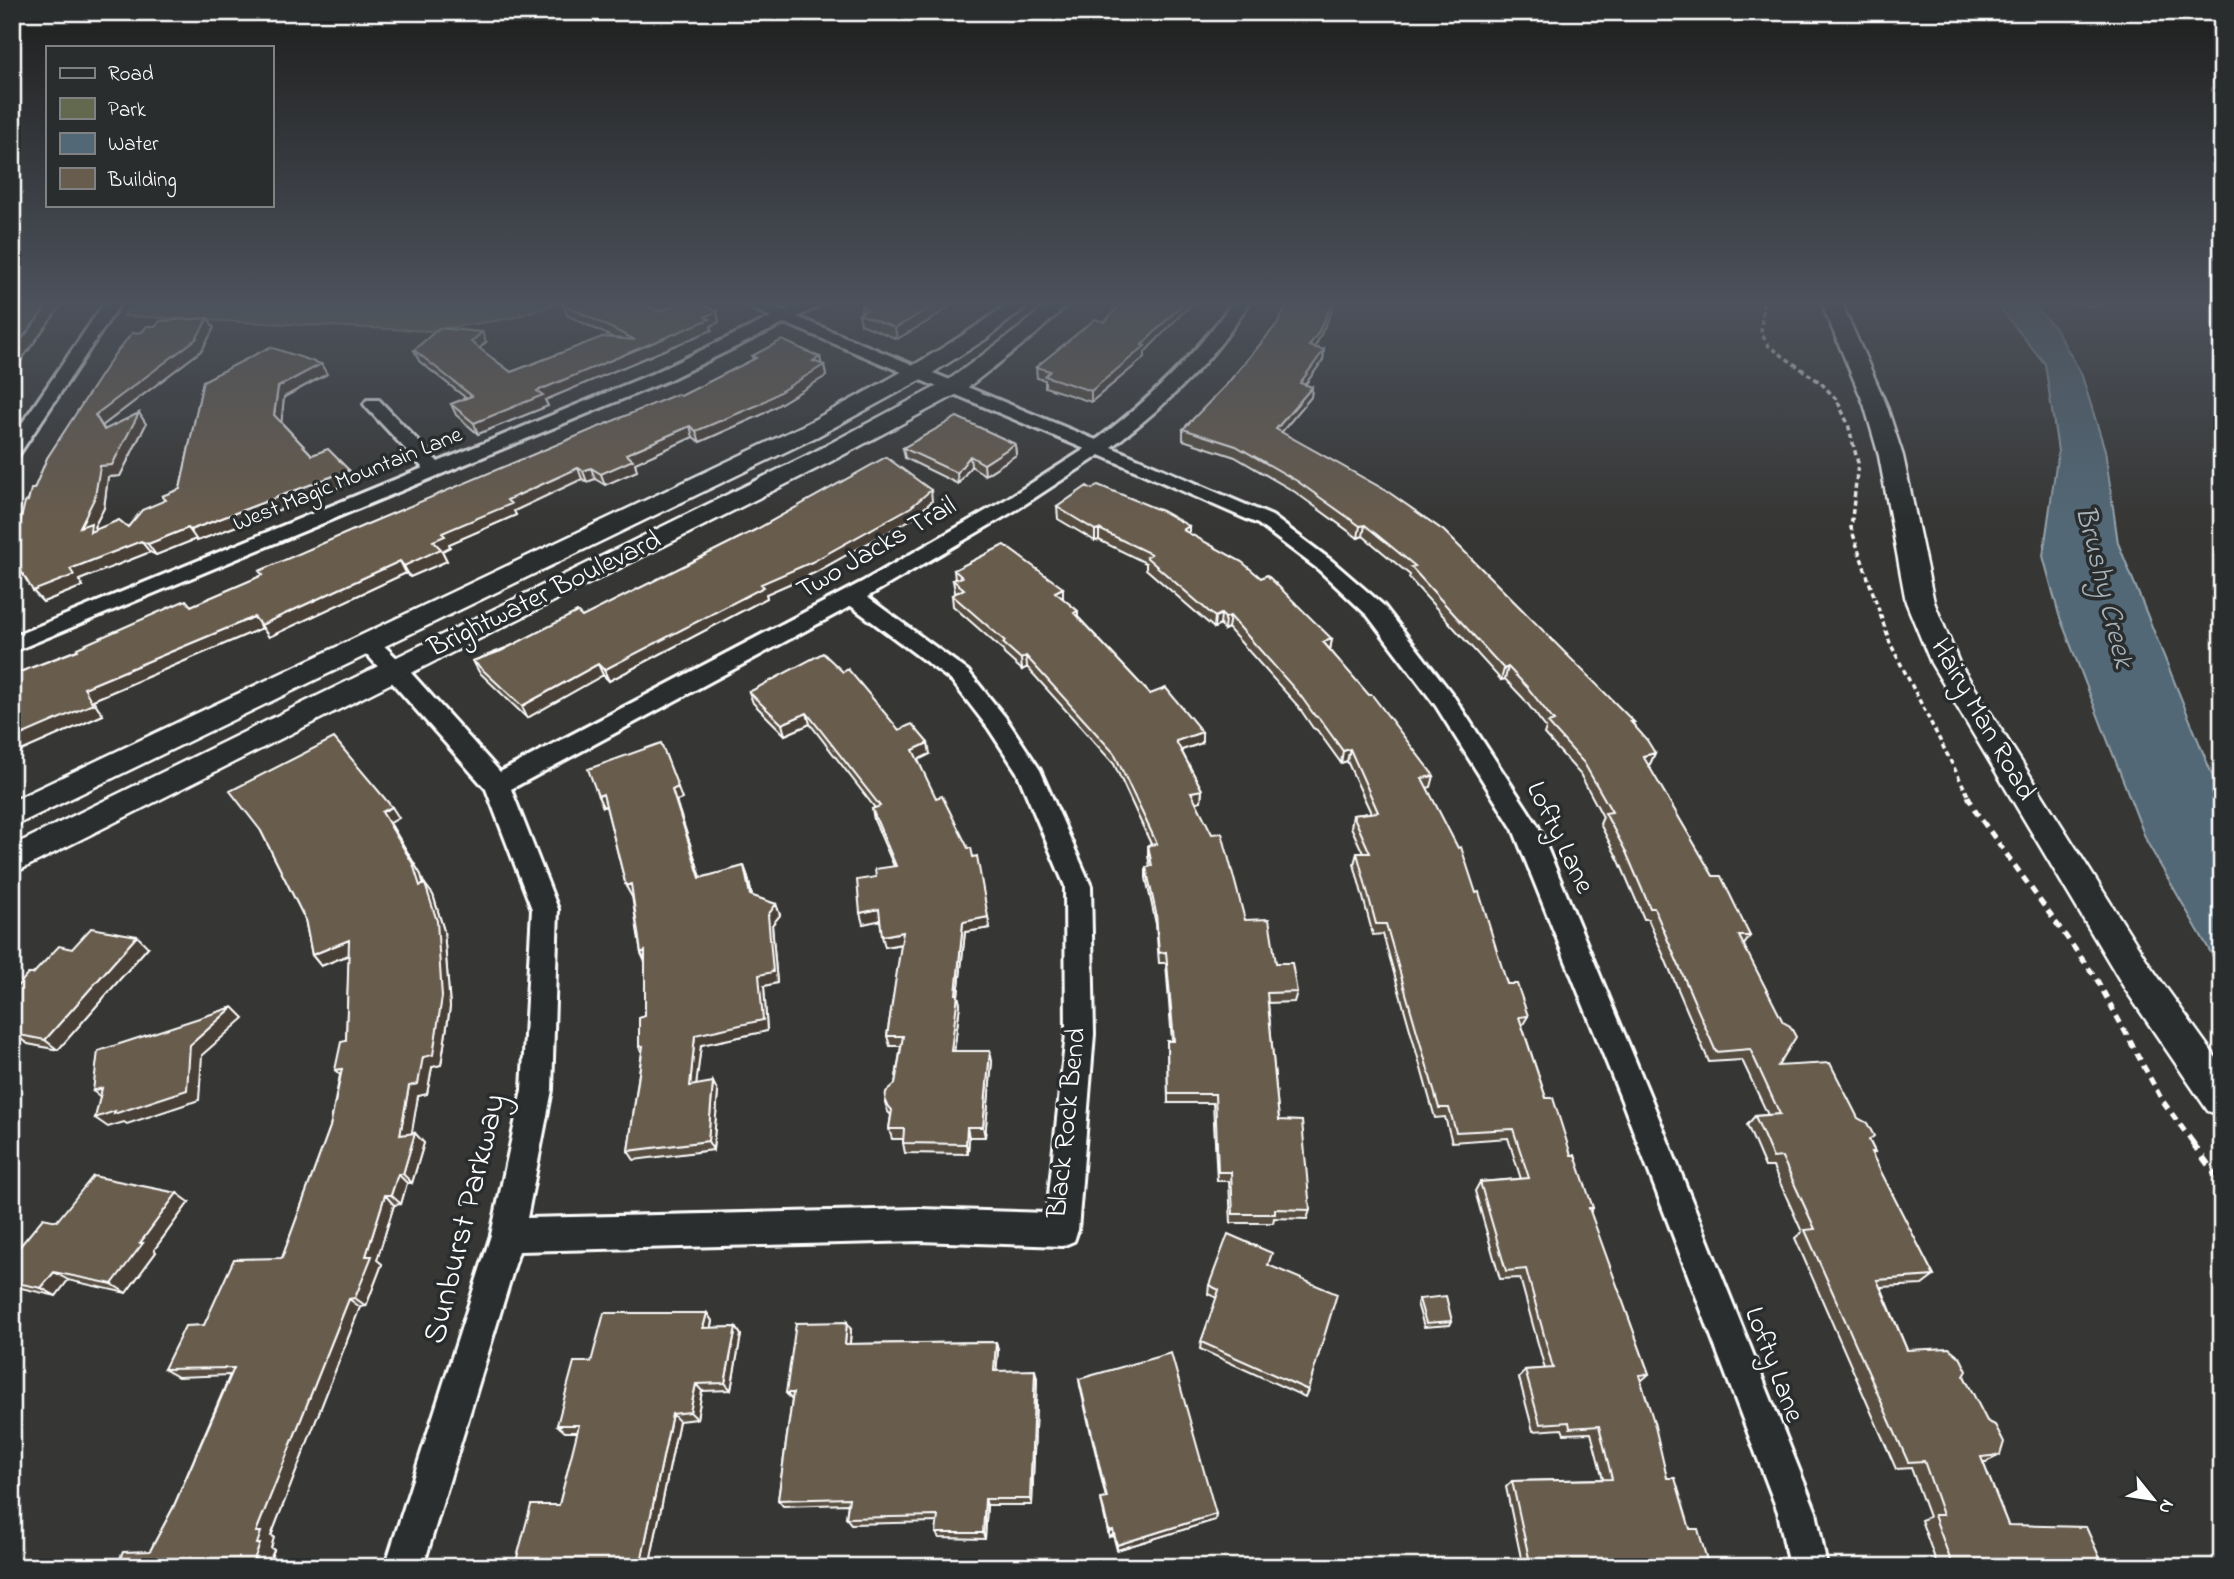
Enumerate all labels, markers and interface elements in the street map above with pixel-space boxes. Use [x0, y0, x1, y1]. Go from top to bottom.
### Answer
legend [46, 46, 273, 206]
text: Road [108, 60, 154, 90]
text: Park [108, 96, 147, 126]
text: Water [108, 130, 159, 160]
text: Building [107, 166, 177, 198]
street label: West Magic Mountain Lane [228, 419, 469, 542]
street label: Two Jacks Trail [790, 487, 964, 611]
water label: Brushy Creek [2062, 501, 2145, 675]
street label: Brightwater Boulevard [421, 521, 669, 670]
street label: Hairy Man Road [1919, 631, 2045, 809]
street label: Lofty Lane [1514, 775, 1604, 902]
street label: Black Rock Bend [1038, 1025, 1098, 1221]
street label: Sunburst Parkway [412, 1089, 520, 1349]
street label: Lofty Lane [1732, 1301, 1814, 1429]
north arrow [2118, 1464, 2188, 1534]
text: N [2151, 1494, 2180, 1519]

